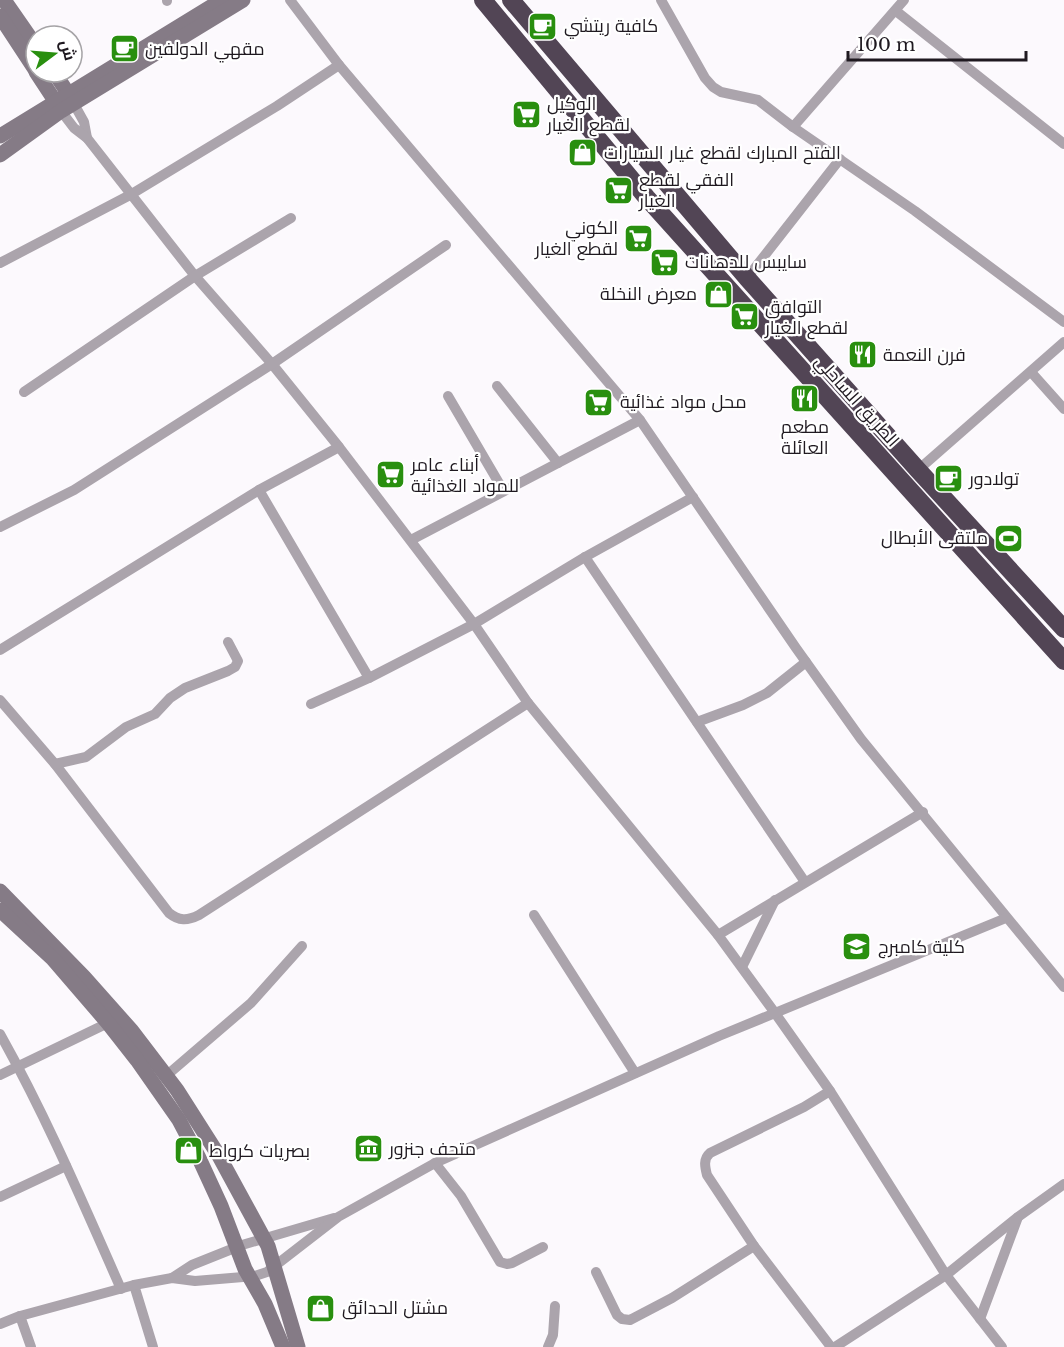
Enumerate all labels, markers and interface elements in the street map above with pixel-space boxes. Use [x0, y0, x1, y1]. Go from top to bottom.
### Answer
cafe icon: كافية ريتشي [527, 10, 559, 42]
place label: كافية ريتشي [564, 15, 658, 39]
north arrow [24, 24, 84, 84]
scale bar [848, 24, 1026, 62]
cafe icon: مقهي الدولفين [108, 33, 140, 65]
text: 100 m [857, 34, 915, 56]
text: ش [56, 37, 81, 62]
place label: مقهي الدولفين [145, 38, 265, 63]
place label: الوكيل لقطع الغيار [546, 93, 630, 137]
supermarket icon: الوكيل لقطع الغيار [510, 98, 542, 130]
shop icon: الفتح المبارك لقطع غيار السيارات [567, 137, 599, 169]
place label: الفتح المبارك لقطع غيار السيارات [604, 142, 841, 165]
place label: الفقي لقطع الغيار [638, 169, 734, 212]
supermarket icon: الفقي لقطع الغيار [602, 174, 634, 206]
place label: الكوني لقطع الغيار [534, 217, 618, 261]
supermarket icon: الكوني لقطع الغيار [623, 222, 655, 254]
supermarket icon: سايبس للدهانات [648, 246, 680, 278]
place label: سايبس للدهانات [685, 251, 807, 273]
shop icon: معرض النخلة [702, 278, 734, 310]
place label: معرض النخلة [600, 283, 697, 305]
place label: التوافق لقطع الغيار [764, 296, 848, 340]
supermarket icon: التوافق لقطع الغيار [728, 301, 760, 333]
restaurant icon: فرن النعمة [846, 339, 878, 371]
place label: فرن النعمة [883, 344, 966, 366]
street label: الطريق الساحلي [808, 351, 904, 453]
restaurant icon: مطعم العائلة [789, 382, 821, 414]
supermarket icon: محل مواد غذائية [583, 386, 615, 418]
place label: محل مواد غذائية [620, 391, 746, 413]
place label: مطعم العائلة [781, 416, 829, 459]
place label: أبناء عامر للمواد الغذائية [410, 454, 519, 497]
supermarket icon: أبناء عامر للمواد الغذائية [374, 459, 406, 491]
cafe icon: تولادور [932, 463, 964, 495]
place label: تولادور [968, 468, 1019, 490]
sports icon: ملتقى الأبطال [993, 522, 1025, 554]
place label: ملتقى الأبطال [881, 527, 988, 549]
school or university icon: كلية كامبرج [841, 931, 873, 963]
place label: كلية كامبرج [878, 936, 965, 959]
museum icon: متحف جنزور [352, 1133, 384, 1165]
shop icon: بصريات كرواط [172, 1135, 204, 1167]
place label: متحف جنزور [388, 1138, 476, 1160]
place label: بصريات كرواط [209, 1140, 310, 1162]
shop icon: مشتل الحدائق [305, 1292, 337, 1324]
place label: مشتل الحدائق [342, 1297, 448, 1320]

